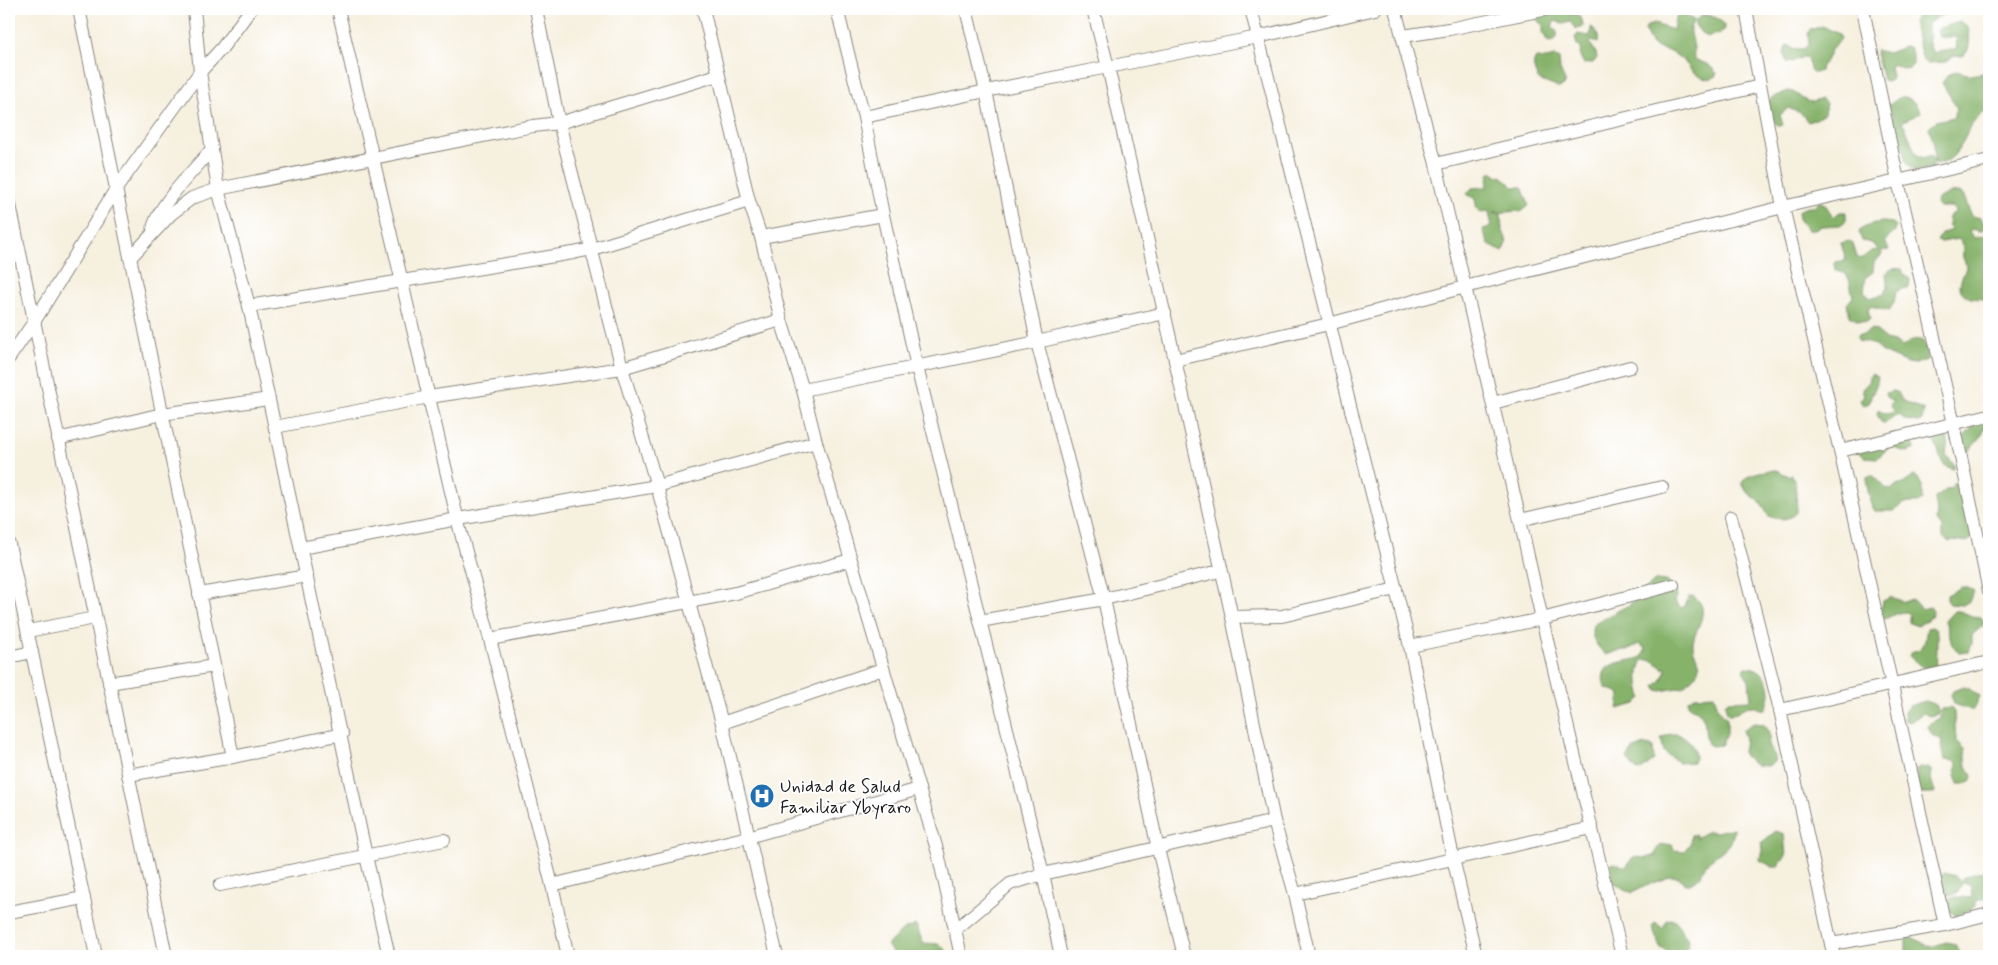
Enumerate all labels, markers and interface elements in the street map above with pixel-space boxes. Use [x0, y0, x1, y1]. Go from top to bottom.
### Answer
place label: Unidad de Salud Familiar Ybyraro [780, 775, 911, 820]
hospital icon: Unidad de Salud Familiar Ybyraro [749, 783, 775, 809]

